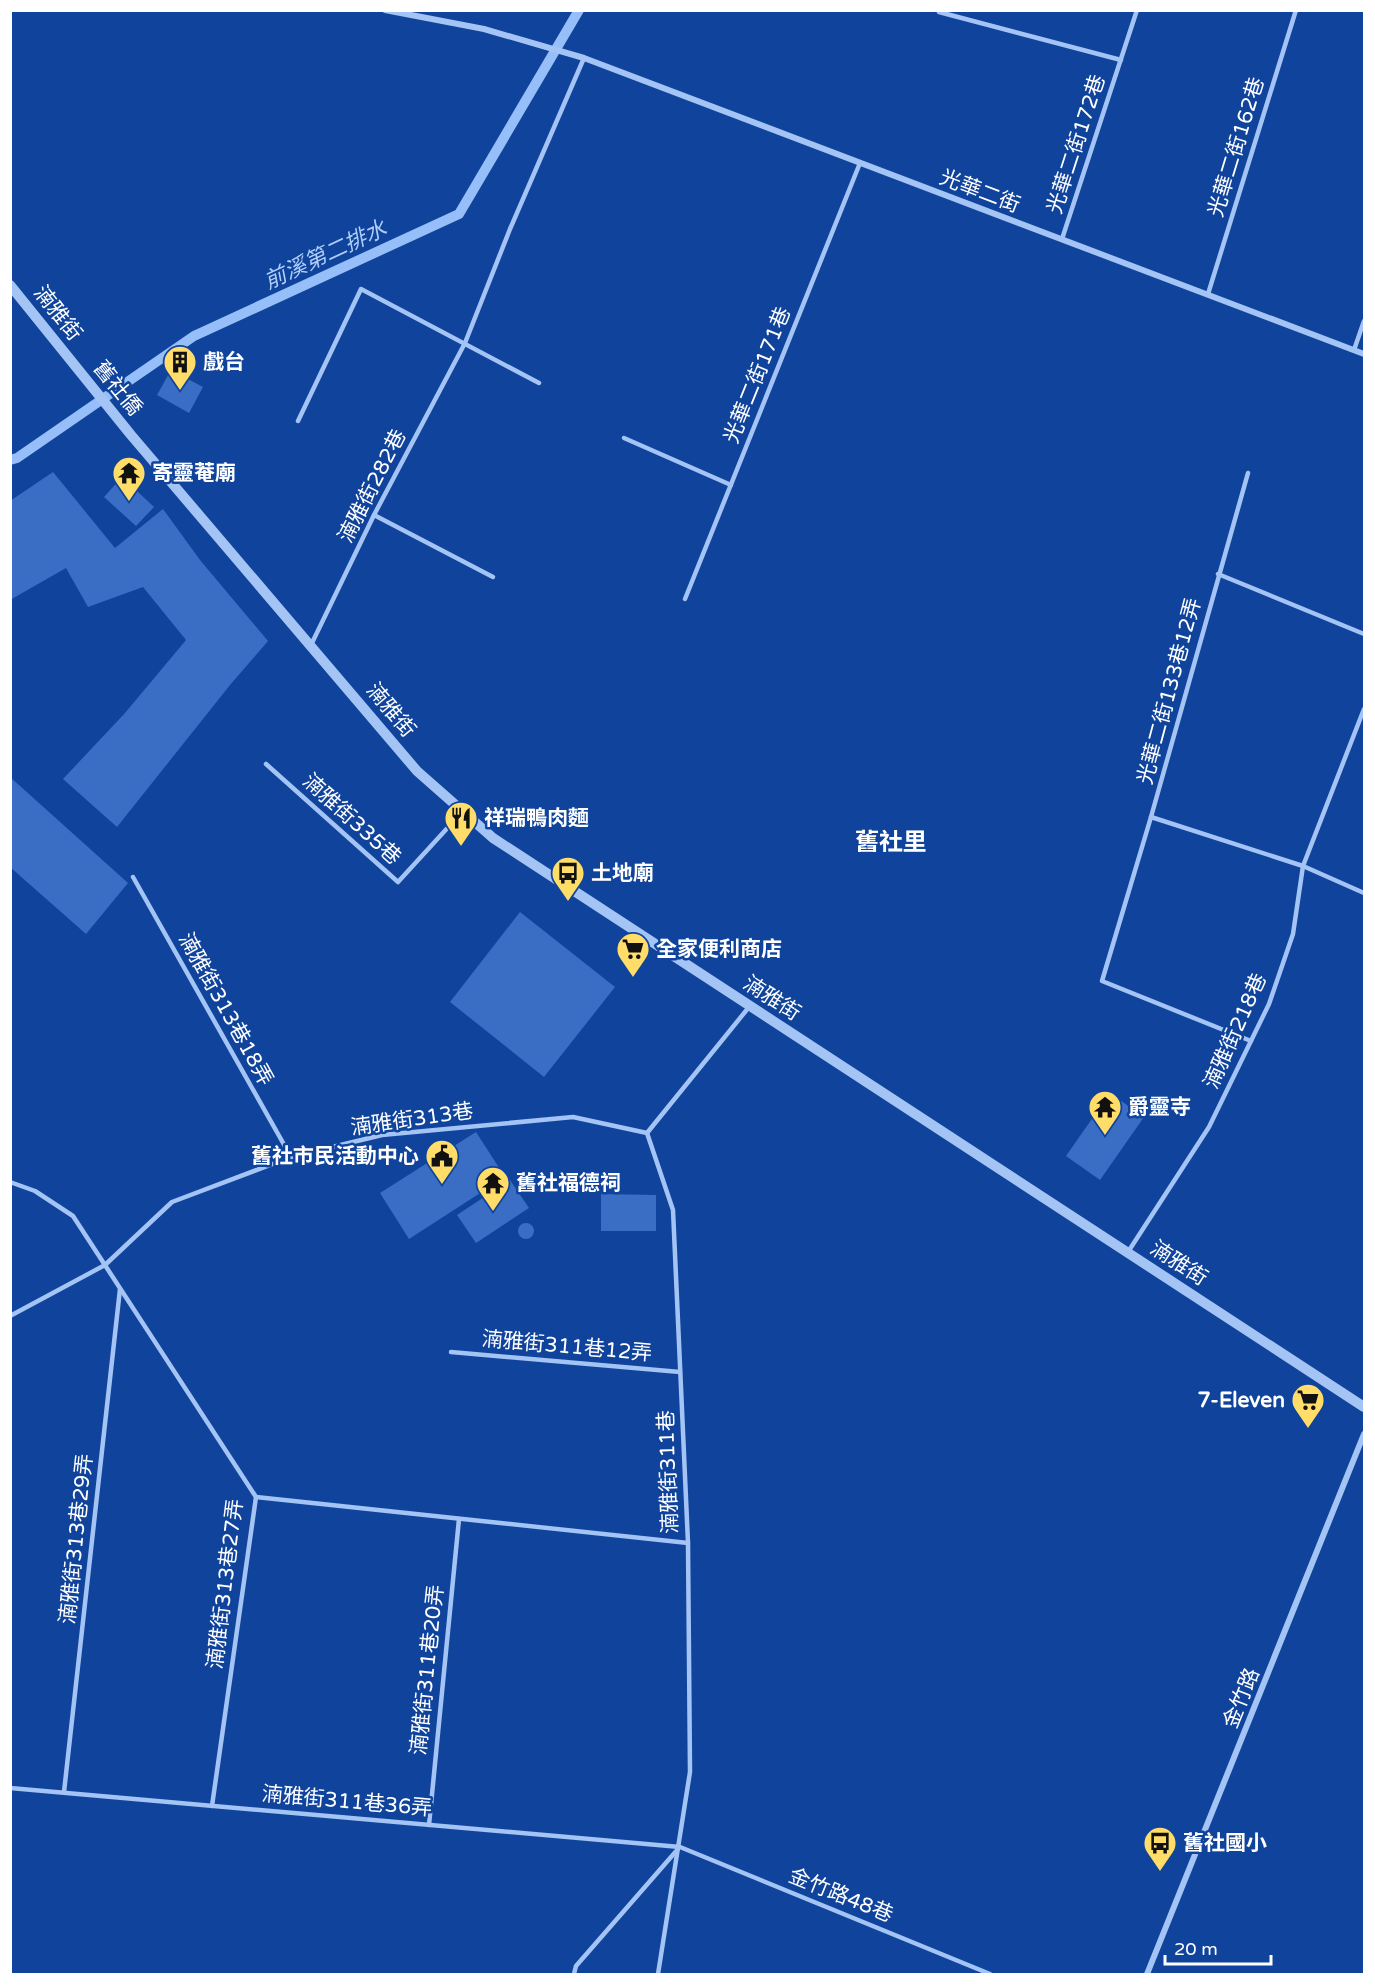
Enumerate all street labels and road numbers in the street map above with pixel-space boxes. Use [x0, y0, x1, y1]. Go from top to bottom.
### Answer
street label: 光華二街172巷 [1042, 72, 1111, 217]
street label: 光華二街162巷 [1203, 74, 1270, 220]
street label: 光華二街 [936, 165, 1024, 218]
street label: 湳雅街 [28, 281, 87, 346]
street label: 光華二街171巷 [719, 303, 796, 447]
street label: 舊社僑 [88, 356, 147, 421]
street label: 湳雅街282巷 [333, 425, 412, 547]
street label: 光華二街133巷12弄 [1133, 595, 1206, 787]
street label: 湳雅街 [361, 678, 420, 742]
street label: 湳雅街335巷 [297, 769, 406, 870]
street label: 湳雅街313巷18弄 [173, 928, 278, 1090]
street label: 湳雅街218巷 [1199, 970, 1272, 1093]
street label: 湳雅街 [739, 971, 805, 1026]
street label: 湳雅街313巷 [349, 1099, 475, 1140]
street label: 湳雅街 [1146, 1236, 1212, 1291]
street label: 湳雅街311巷12弄 [481, 1327, 653, 1366]
street label: 湳雅街311巷 [654, 1410, 683, 1534]
street label: 湳雅街313巷29弄 [55, 1453, 98, 1625]
street label: 湳雅街313巷27弄 [203, 1498, 248, 1670]
street label: 湳雅街311巷20弄 [406, 1584, 449, 1756]
street label: 金竹路 [1218, 1664, 1265, 1732]
street label: 湳雅街311巷36弄 [261, 1782, 433, 1821]
street label: 金竹路48巷 [785, 1863, 897, 1928]

